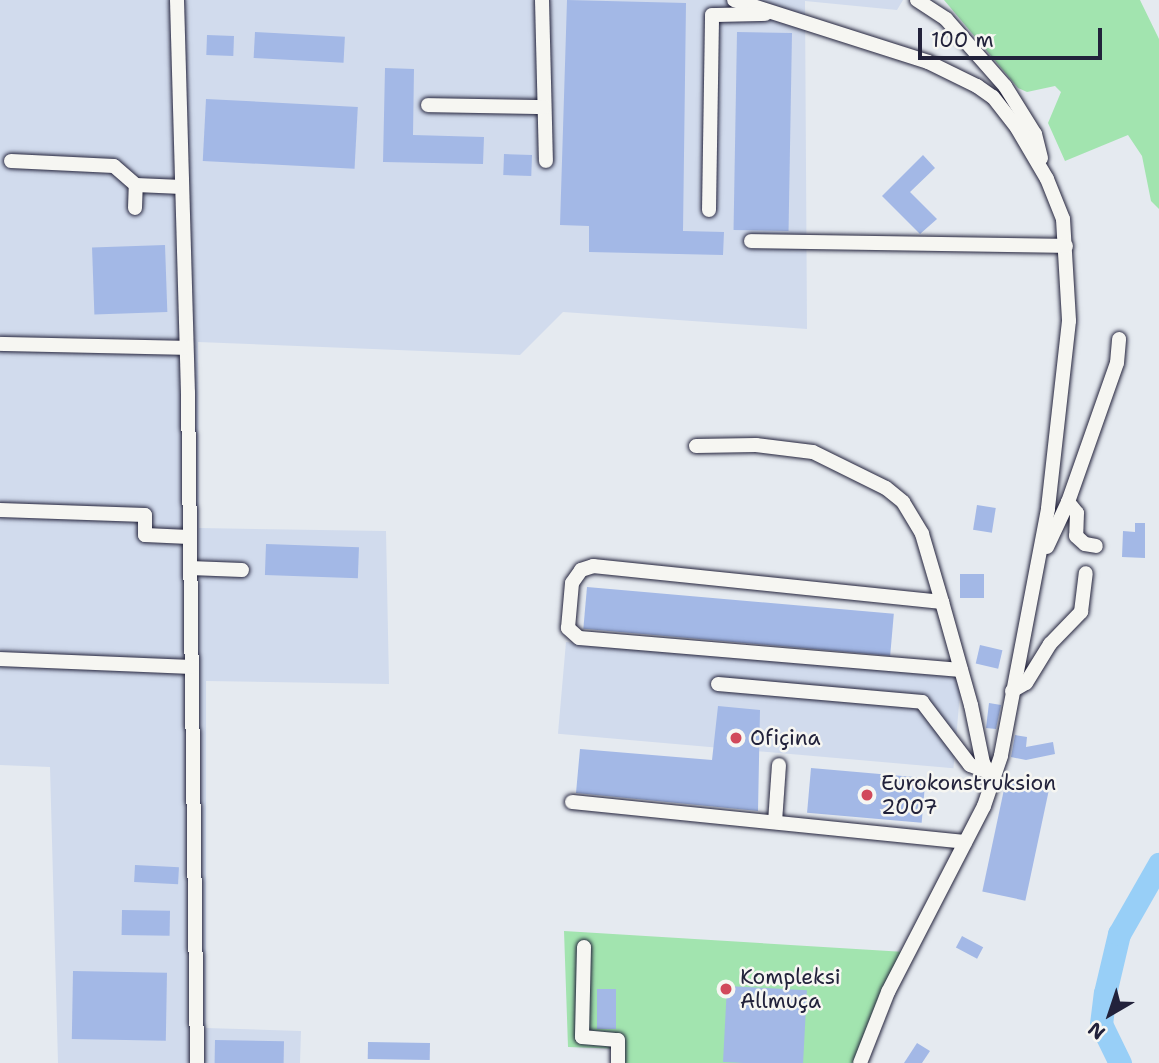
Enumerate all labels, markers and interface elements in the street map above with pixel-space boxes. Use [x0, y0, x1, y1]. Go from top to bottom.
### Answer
scale bar [921, 14, 1105, 58]
text: 100 m [931, 26, 994, 54]
place label: Ofiçina [750, 725, 821, 751]
marker: Ofiçina [728, 730, 744, 746]
place label: Eurokonstruksion 2007 [881, 770, 1056, 820]
marker: Eurokonstruksion 2007 [859, 787, 875, 803]
place label: Kompleksi Allmuça [740, 964, 841, 1014]
north arrow [1075, 979, 1145, 1049]
marker: Kompleksi Allmuça [718, 981, 734, 997]
text: N [1083, 1016, 1110, 1045]

